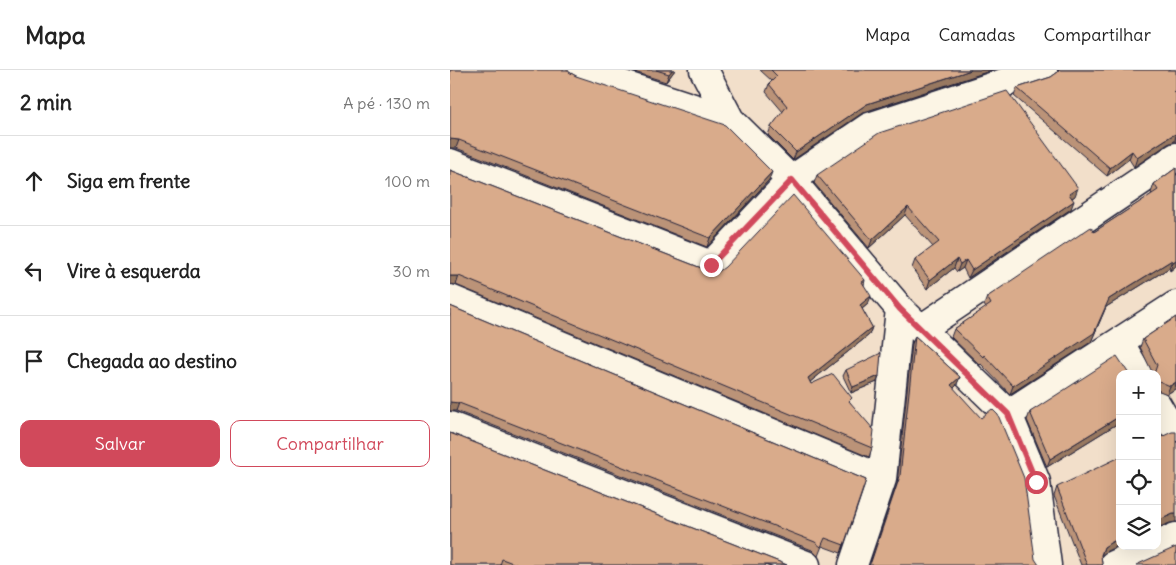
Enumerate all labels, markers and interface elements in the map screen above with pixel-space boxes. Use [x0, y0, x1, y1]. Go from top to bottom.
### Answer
text: Mapa [25, 20, 85, 50]
text: Mapa [865, 23, 910, 46]
text: Camadas [938, 23, 1015, 46]
text: Compartilhar [1043, 23, 1151, 46]
text: 2 min [20, 89, 72, 116]
text: A pé · 130 m [343, 93, 430, 113]
icon: ahead [20, 167, 48, 195]
text: Siga em frente [67, 169, 190, 193]
text: 100 m [385, 171, 430, 191]
route end [700, 254, 723, 277]
icon: left [20, 257, 48, 285]
text: Vire à esquerda [67, 259, 201, 283]
text: 30 m [393, 261, 430, 281]
icon: arrive [20, 347, 48, 375]
text: Chegada ao destino [67, 349, 237, 373]
map controls [1116, 370, 1161, 550]
button: + [1116, 370, 1161, 415]
button: − [1116, 415, 1161, 460]
button: Salvar [20, 420, 220, 467]
button: Compartilhar [230, 420, 430, 467]
button: locate [1116, 460, 1161, 505]
route start [1025, 471, 1048, 494]
button: layers [1116, 505, 1161, 550]

